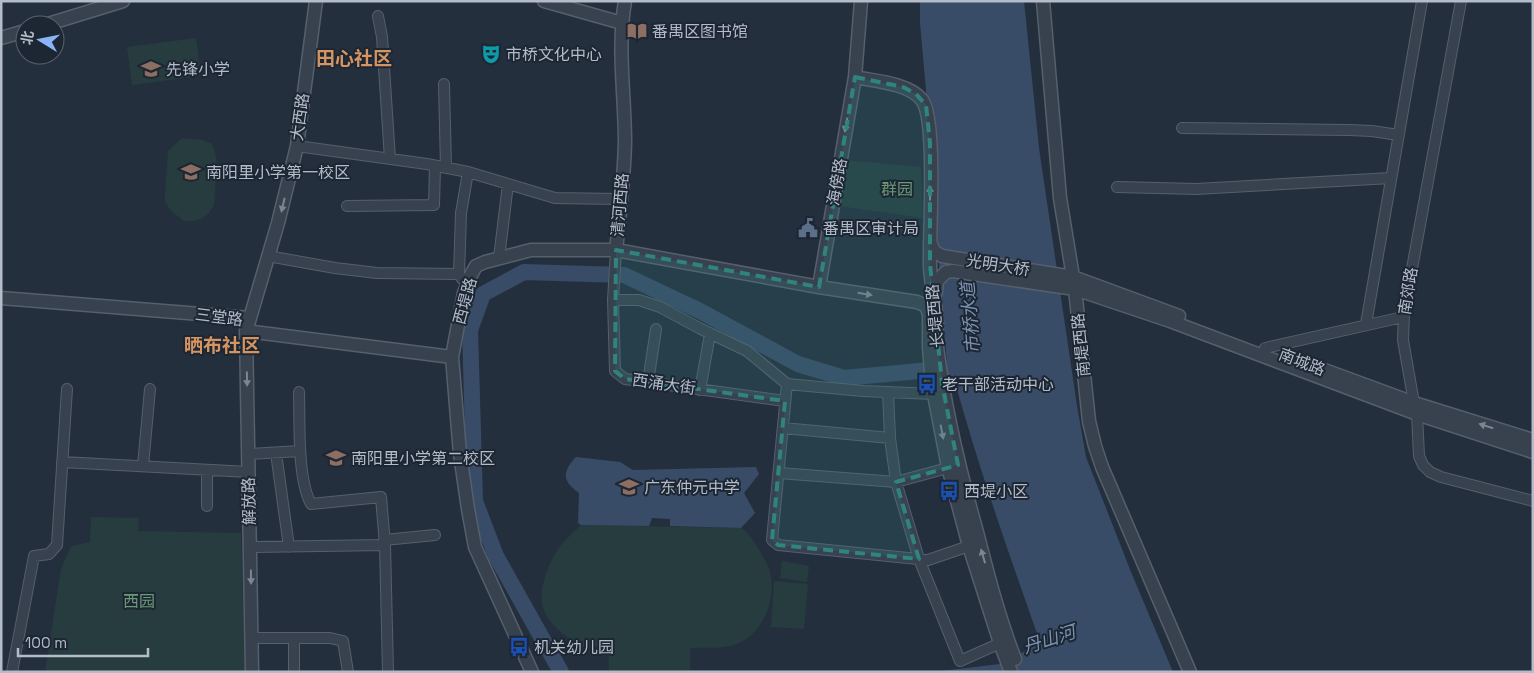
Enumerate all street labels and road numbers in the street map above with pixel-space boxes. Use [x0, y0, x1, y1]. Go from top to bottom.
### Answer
street label: 大西路 [286, 92, 314, 142]
street label: 海傍路 [822, 157, 852, 207]
street label: 清河西路 [607, 172, 633, 238]
street label: 光明大桥 [965, 250, 1031, 280]
street label: 南郊路 [1394, 266, 1422, 316]
street label: 西堤路 [449, 275, 481, 327]
street label: 长堤西路 [922, 283, 948, 349]
street label: 三堂路 [194, 304, 244, 330]
street label: 南堤西路 [1067, 312, 1095, 378]
street label: 南城路 [1276, 344, 1328, 380]
street label: 西涌大街 [631, 369, 697, 399]
street label: 解放路 [238, 477, 260, 525]

